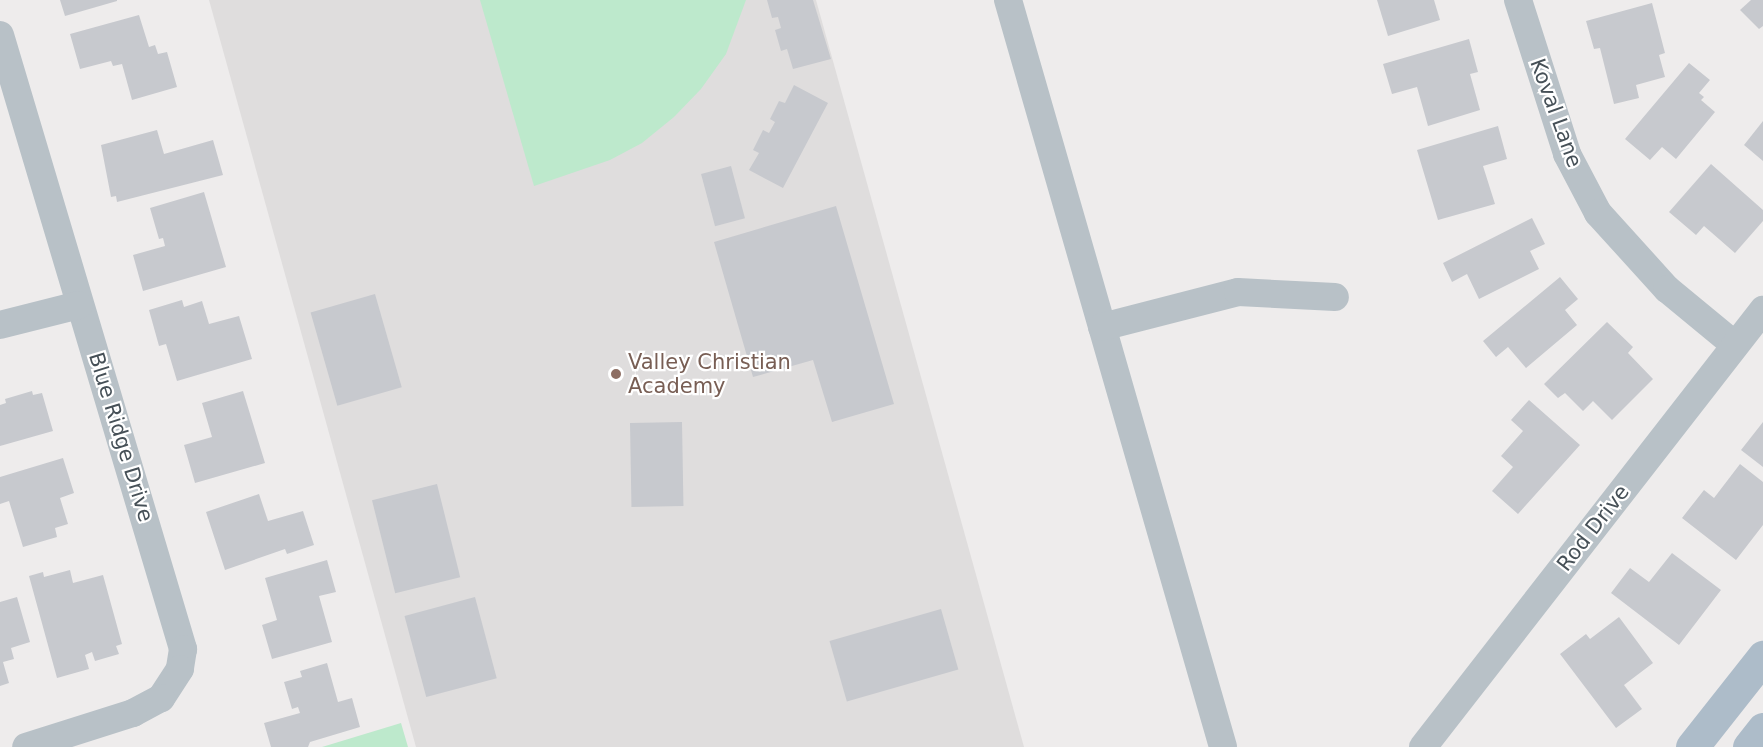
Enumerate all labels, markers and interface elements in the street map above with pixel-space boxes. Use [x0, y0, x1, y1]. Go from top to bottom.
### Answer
street label: Koval Lane [1525, 55, 1587, 171]
street label: Blue Ridge Drive [83, 349, 159, 525]
place label: Valley Christian Academy [628, 349, 791, 399]
marker: Valley Christian Academy [609, 367, 623, 381]
street label: Rod Drive [1552, 480, 1634, 576]

